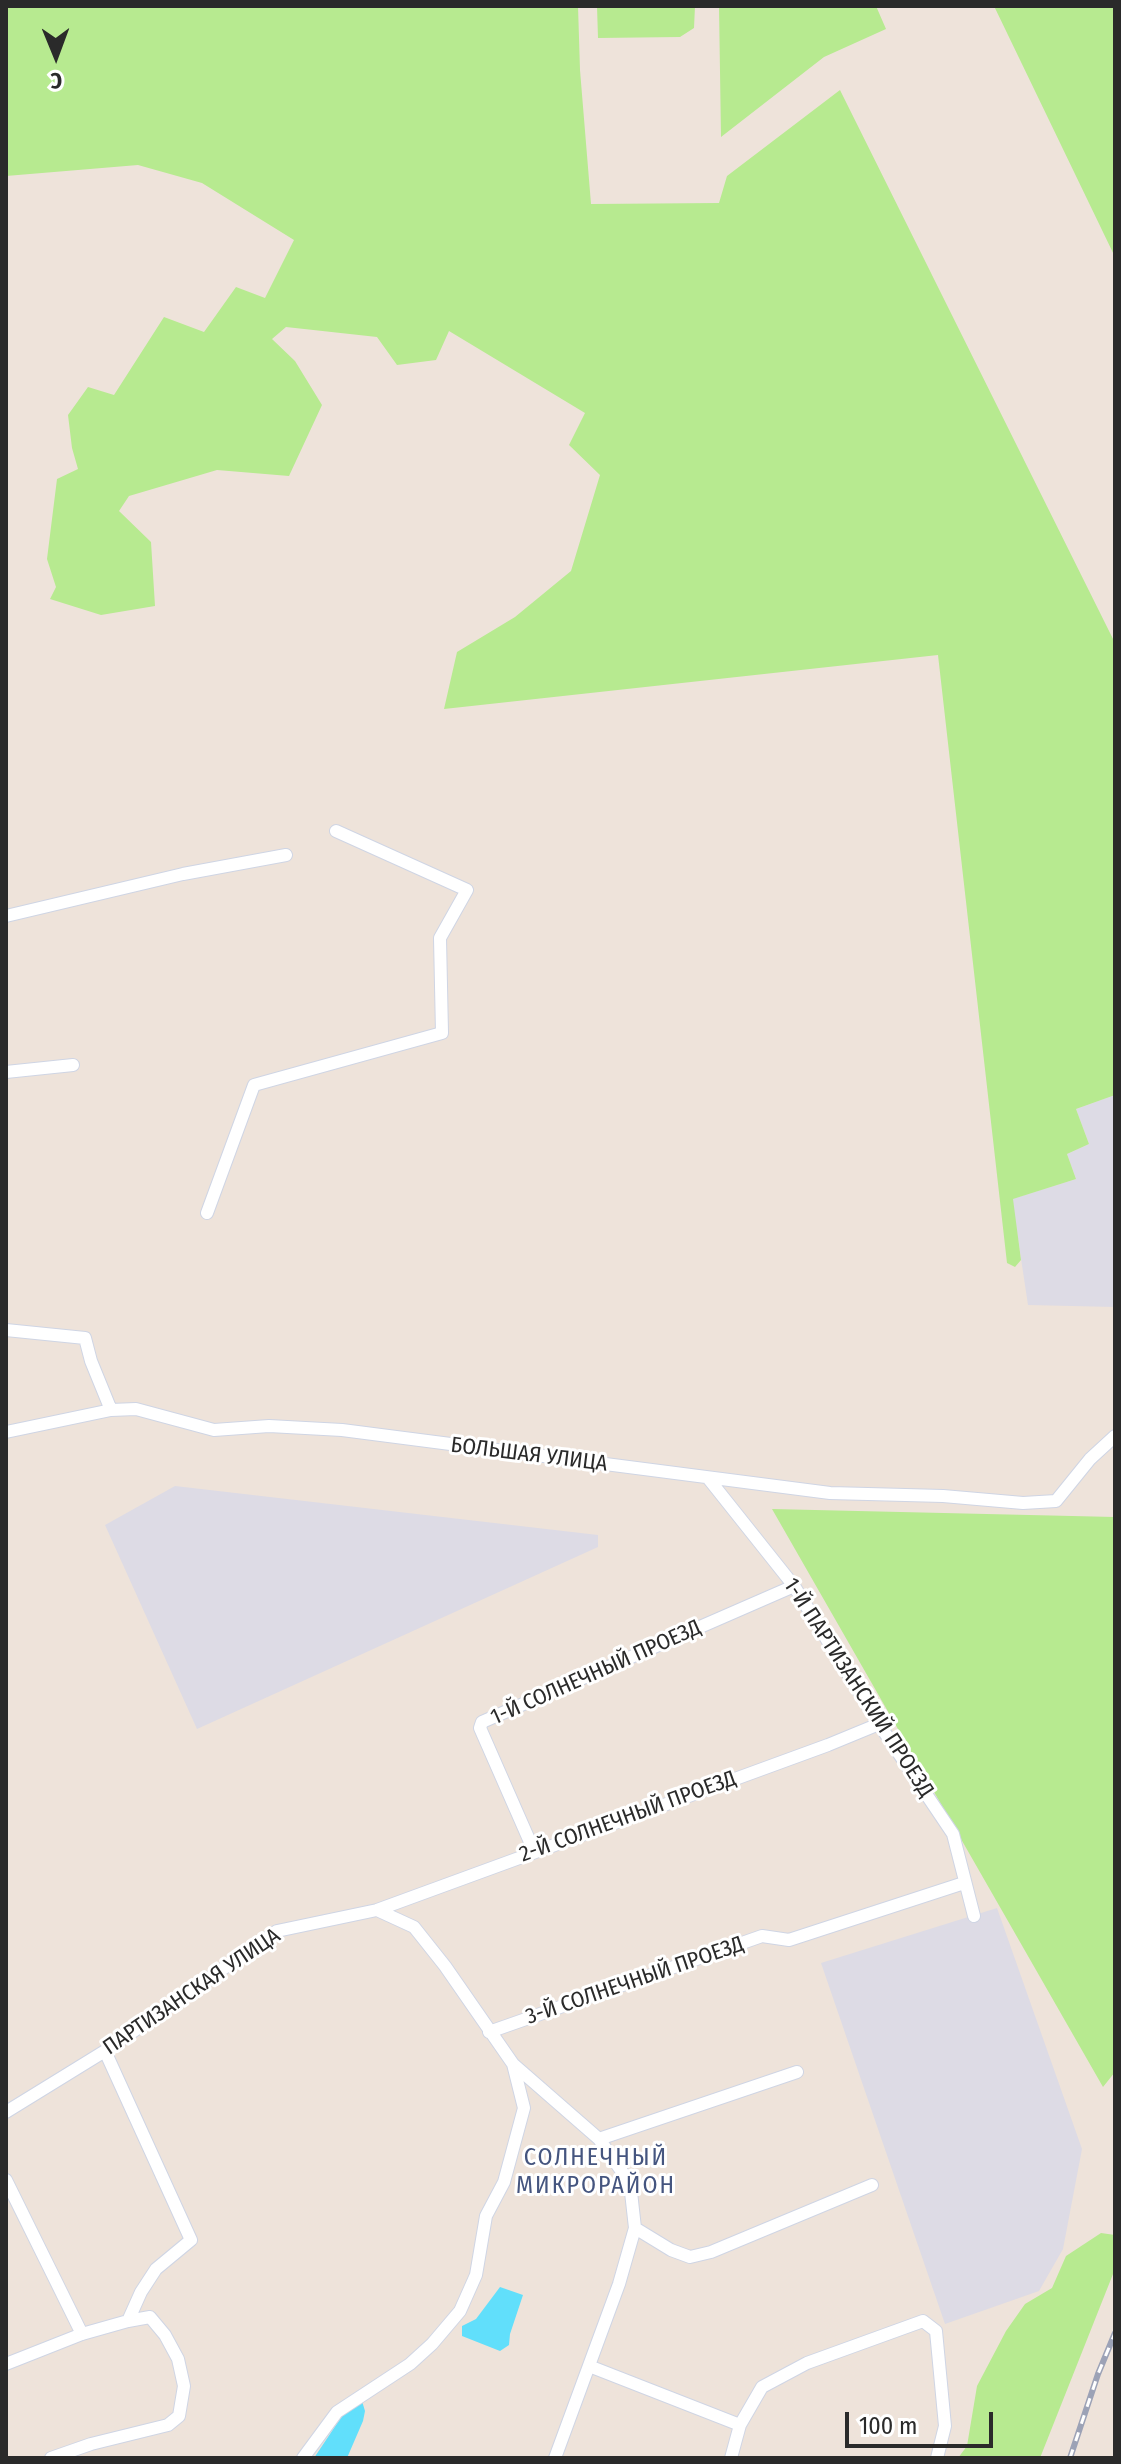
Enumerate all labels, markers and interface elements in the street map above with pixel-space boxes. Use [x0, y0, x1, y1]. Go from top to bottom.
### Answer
north arrow [16, 16, 96, 96]
text: С [50, 67, 62, 94]
street label: БОЛЬШАЯ УЛИЦА [449, 1432, 609, 1478]
street label: 1-Й ПАРТИЗАНСКИЙ ПРОЕЗД [777, 1573, 939, 1803]
street label: 1-Й СОЛНЕЧНЫЙ ПРОЕЗД [487, 1615, 705, 1731]
street label: 2-Й СОЛНЕЧНЫЙ ПРОЕЗД [516, 1766, 740, 1868]
street label: ПАРТИЗАНСКАЯ УЛИЦА [99, 1923, 285, 2061]
street label: 3-Й СОЛНЕЧНЫЙ ПРОЕЗД [523, 1931, 747, 2031]
district label: СОЛНЕЧНЫЙ МИКРОРАЙОН [516, 2144, 676, 2200]
scale bar [849, 2396, 997, 2446]
text: 100 m [859, 2412, 917, 2440]

